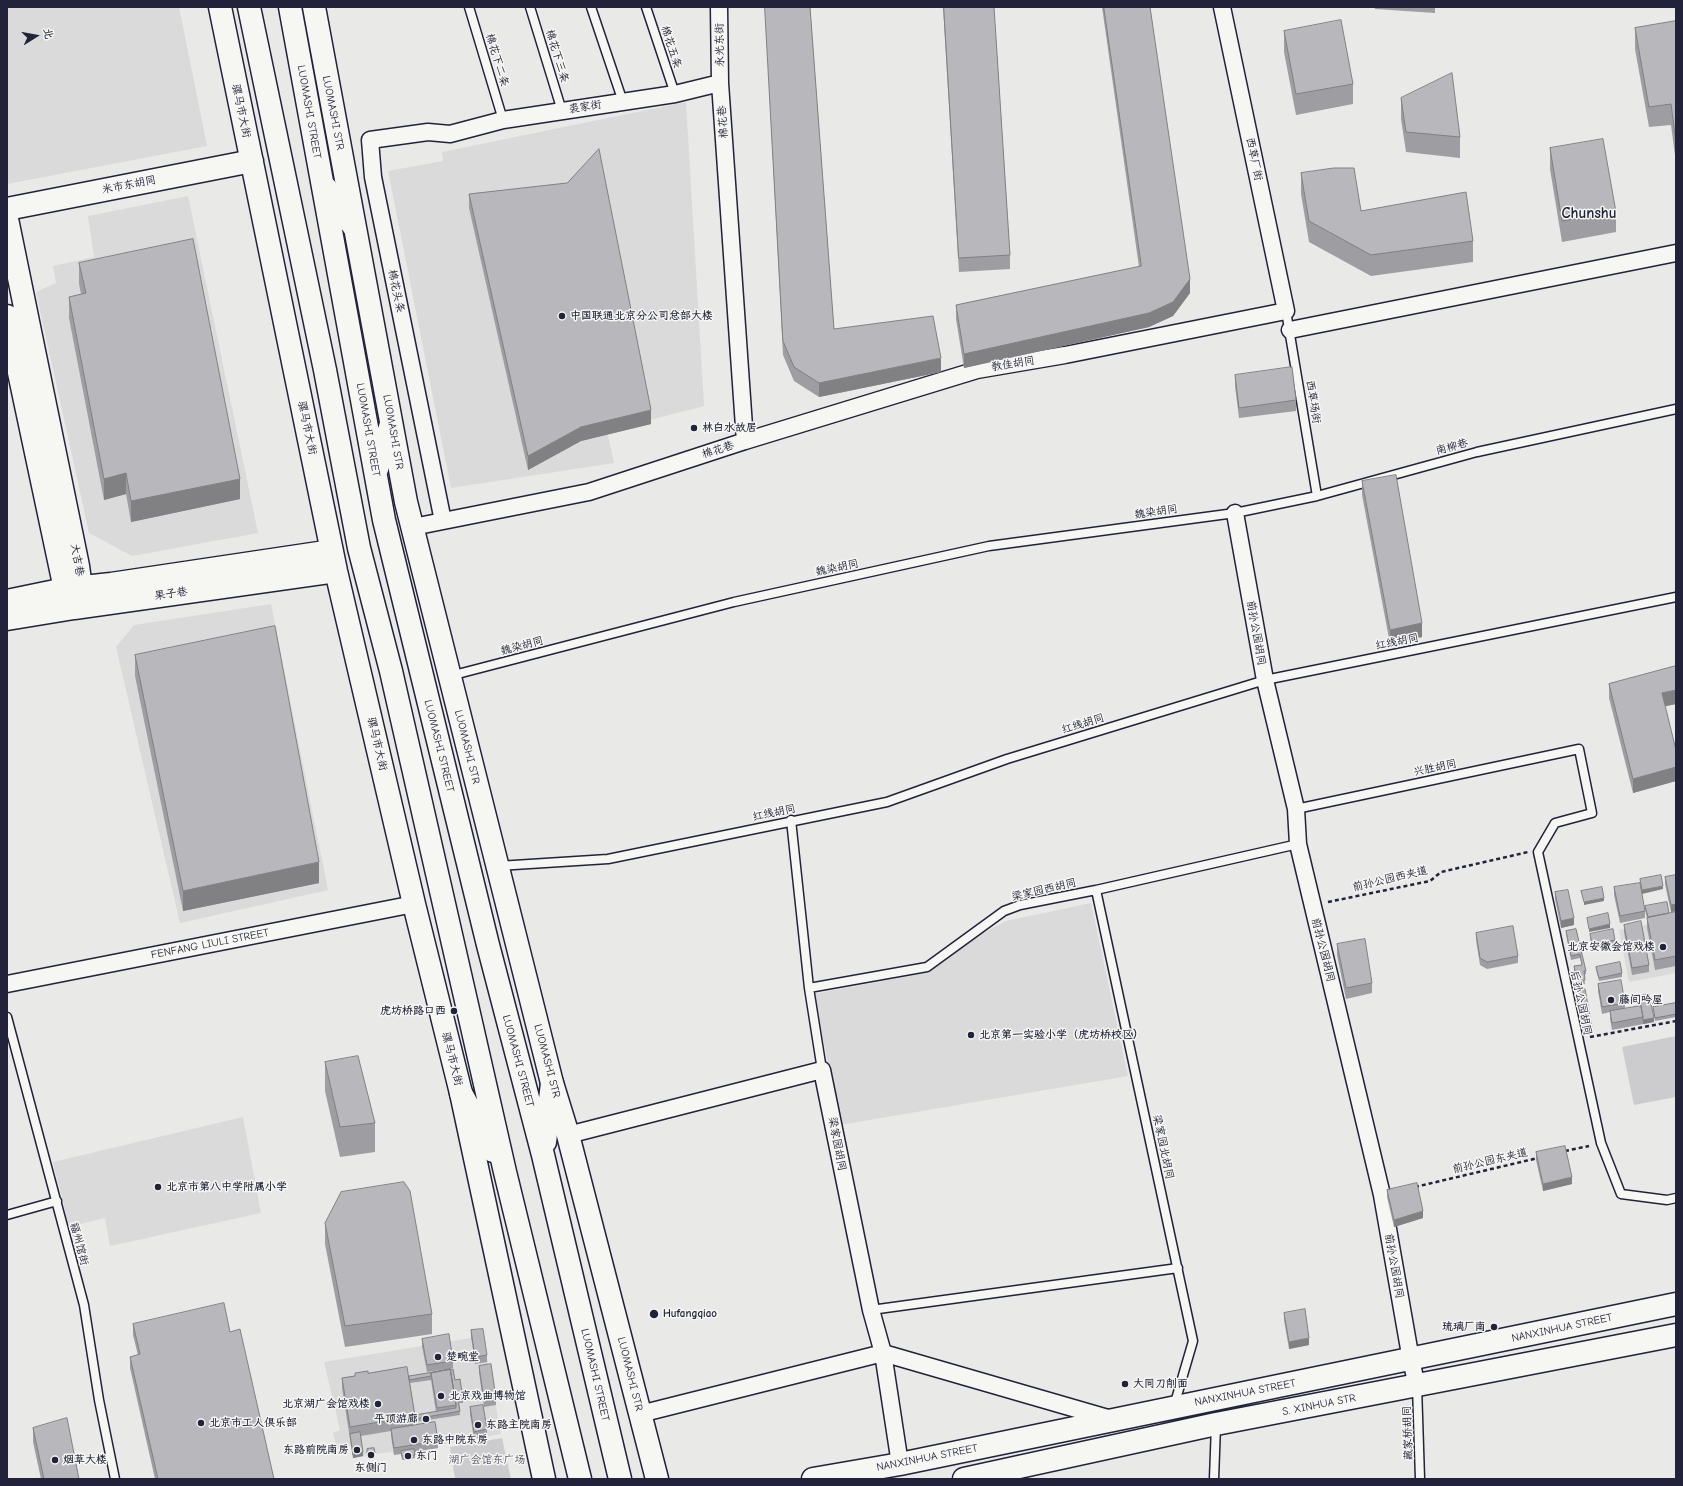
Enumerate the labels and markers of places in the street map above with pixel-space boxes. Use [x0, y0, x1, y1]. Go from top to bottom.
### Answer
place label: 中国联通北京分公司总部大楼 [570, 309, 713, 323]
marker: 中国联通北京分公司总部大楼 [557, 311, 567, 321]
place label: 林白水故居 [702, 421, 757, 435]
marker: 林白水故居 [689, 423, 699, 433]
place label: 北京安徽会馆戏楼 [1567, 940, 1655, 954]
marker: 北京安徽会馆戏楼 [1658, 942, 1668, 952]
place label: 藤间吟屋 [1619, 993, 1663, 1007]
marker: 藤间吟屋 [1606, 995, 1616, 1005]
place label: 虎坊桥路口西 [380, 1004, 446, 1018]
marker: 虎坊桥路口西 [449, 1006, 459, 1016]
place label: 北京第一实验小学（虎坊桥校区) [979, 1028, 1137, 1042]
marker: 北京第一实验小学（虎坊桥校区) [966, 1030, 976, 1040]
place label: 北京市第八中学附属小学 [166, 1180, 287, 1194]
marker: 北京市第八中学附属小学 [153, 1182, 163, 1192]
place label: Hufangqiao [663, 1307, 717, 1321]
marker: Hufangqiao [648, 1308, 660, 1320]
place label: 琉璃厂南 [1442, 1320, 1486, 1334]
marker: 琉璃厂南 [1489, 1322, 1499, 1332]
place label: 楚畹堂 [446, 1350, 479, 1364]
marker: 楚畹堂 [433, 1352, 443, 1362]
place label: 大同刀削面 [1133, 1377, 1188, 1391]
marker: 大同刀削面 [1120, 1379, 1130, 1389]
place label: 北京戏曲博物馆 [449, 1389, 526, 1403]
marker: 北京戏曲博物馆 [436, 1391, 446, 1401]
place label: 北京湖广会馆戏楼 [282, 1397, 370, 1411]
marker: 北京湖广会馆戏楼 [373, 1399, 383, 1409]
place label: 平顶游廊 [374, 1412, 418, 1426]
marker: 平顶游廊 [421, 1414, 431, 1424]
place label: 北京市工人俱乐部 [209, 1416, 297, 1430]
marker: 北京市工人俱乐部 [196, 1418, 206, 1428]
place label: 东路主院南房 [486, 1418, 552, 1432]
marker: 东路主院南房 [473, 1420, 483, 1430]
place label: 东路中院东房 [422, 1433, 488, 1447]
marker: 东路中院东房 [409, 1435, 419, 1445]
place label: 东路前院南房 [283, 1443, 349, 1457]
marker: 东路前院南房 [352, 1445, 362, 1455]
place label: 东门 [416, 1449, 438, 1463]
marker: 东侧门 [366, 1450, 376, 1460]
marker: 东门 [403, 1451, 413, 1461]
place label: 烟草大楼 [63, 1453, 107, 1467]
marker: 烟草大楼 [50, 1455, 60, 1465]
place label: 东侧门 [355, 1461, 387, 1475]

